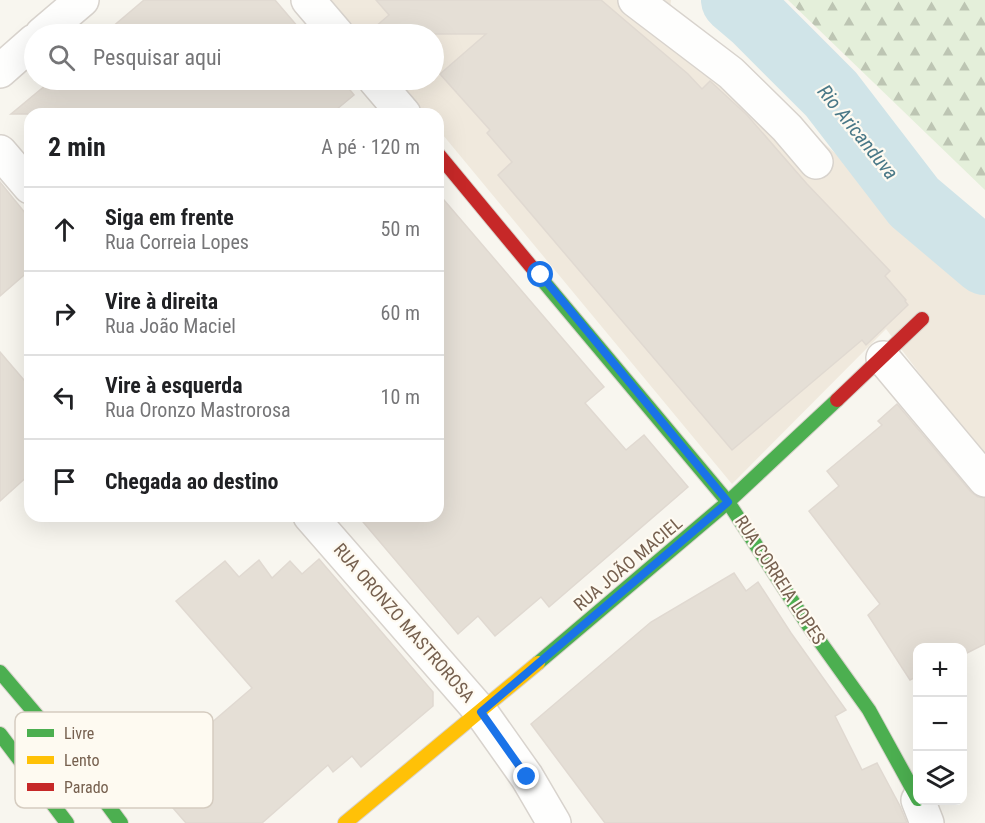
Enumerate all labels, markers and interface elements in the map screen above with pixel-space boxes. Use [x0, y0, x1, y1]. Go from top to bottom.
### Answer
search box [24, 24, 444, 90]
icon: search [45, 41, 78, 74]
text: Pesquisar aqui [93, 45, 222, 70]
water label: Rio Aricanduva [813, 80, 903, 184]
text: 2 min [48, 132, 106, 162]
text: A pé · 120 m [321, 135, 420, 159]
text: Siga em frente [105, 205, 234, 230]
icon: ahead [48, 213, 81, 246]
text: 50 m [381, 217, 420, 241]
text: Rua Correia Lopes [105, 230, 249, 254]
route start [527, 261, 553, 287]
text: Vire à direita [105, 289, 218, 314]
icon: right [48, 297, 81, 330]
text: 60 m [381, 301, 420, 325]
text: Rua João Maciel [105, 314, 236, 338]
text: Vire à esquerda [105, 373, 243, 398]
icon: left [48, 381, 81, 414]
text: 10 m [381, 385, 420, 409]
text: Rua Oronzo Mastrorosa [105, 398, 291, 422]
icon: arrive [48, 465, 81, 498]
text: Chegada ao destino [105, 469, 279, 494]
street label: RUA CORREIA LOPES [731, 511, 830, 648]
street label: RUA JOÃO MACIEL [569, 512, 686, 615]
street label: RUA ORONZO MASTROROSA [330, 539, 480, 707]
map controls [913, 643, 967, 805]
button: + [913, 643, 967, 697]
button: − [913, 697, 967, 751]
legend [15, 712, 213, 808]
text: Livre [64, 724, 94, 743]
text: Lento [64, 751, 99, 770]
button: layers [913, 751, 967, 805]
route end [513, 763, 539, 789]
text: Parado [64, 778, 109, 797]

